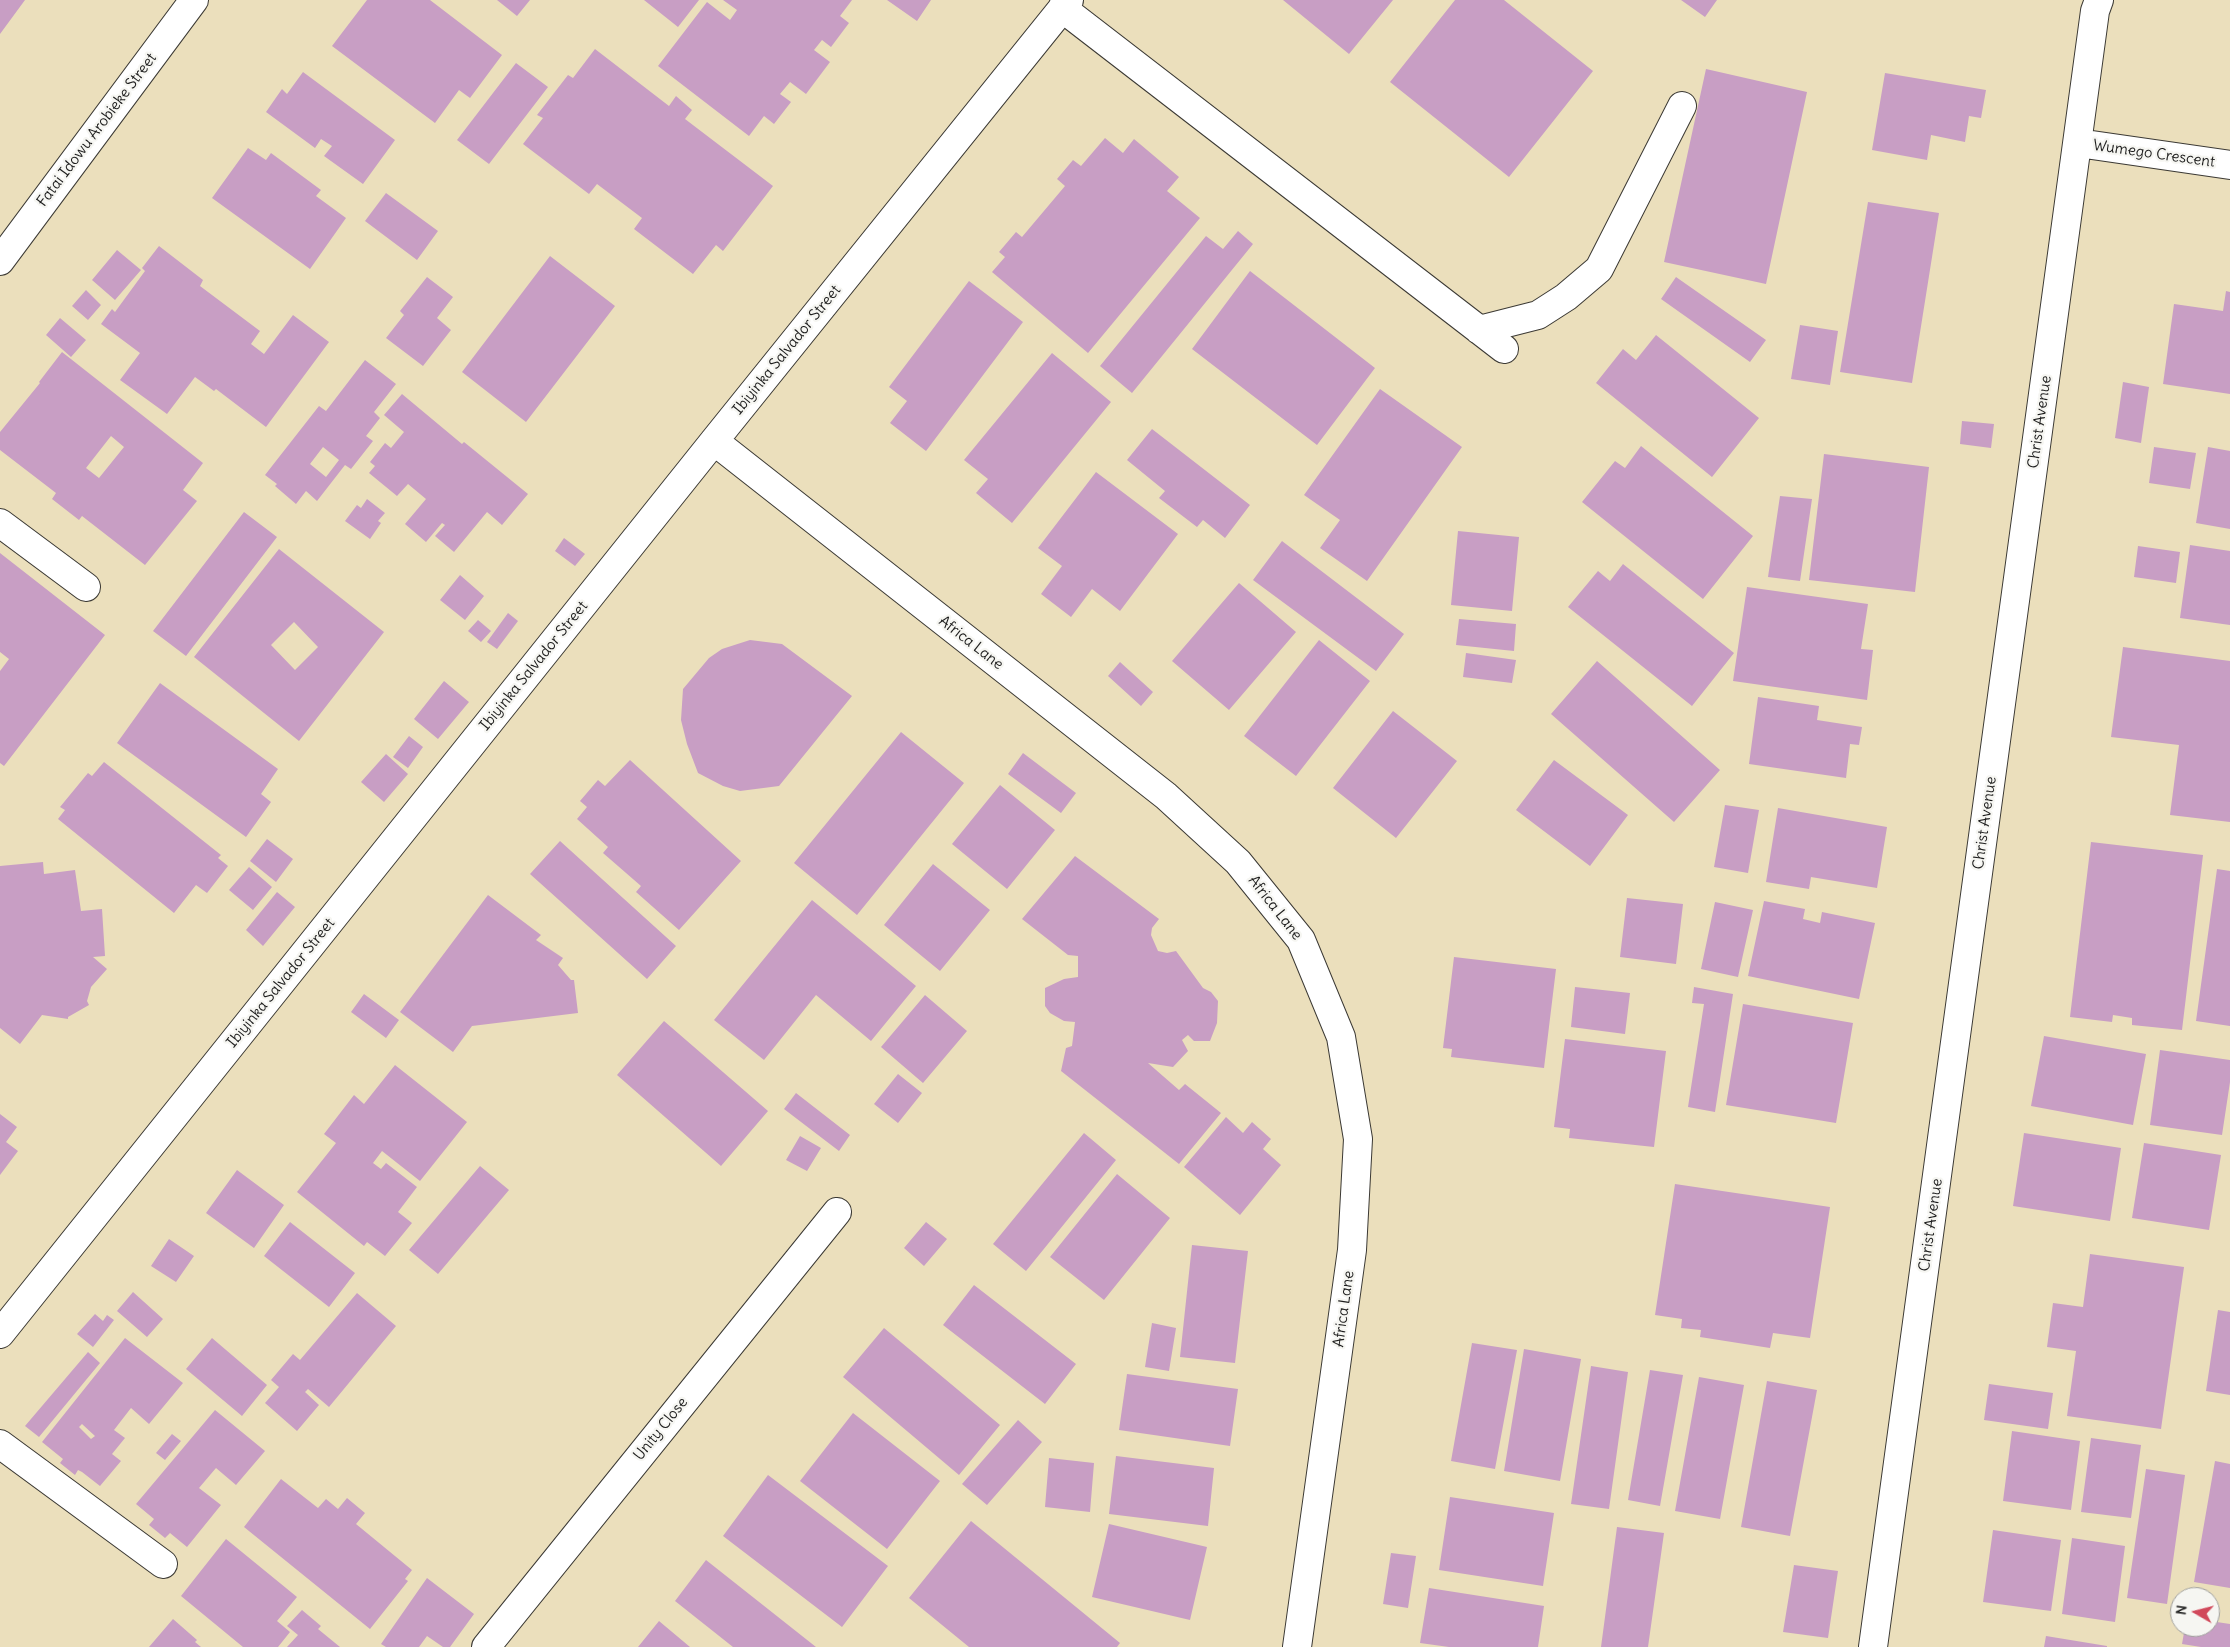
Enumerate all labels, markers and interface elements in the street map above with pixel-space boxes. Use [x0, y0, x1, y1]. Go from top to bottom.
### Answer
street label: Fatai Idowu Arobieke Street [33, 50, 161, 210]
street label: Wumego Crescent [2092, 137, 2216, 171]
street label: Ibiyinka Salvador Street [729, 282, 845, 418]
street label: Christ Avenue [2025, 374, 2055, 470]
street label: Ibiyinka Salvador Street [476, 598, 592, 734]
street label: Africa Lane [935, 612, 1007, 674]
street label: Christ Avenue [1970, 775, 2000, 871]
street label: Africa Lane [1244, 872, 1306, 944]
street label: Ibiyinka Salvador Street [223, 915, 339, 1051]
street label: Christ Avenue [1916, 1177, 1946, 1273]
street label: Africa Lane [1330, 1270, 1358, 1348]
street label: Unity Close [630, 1394, 692, 1464]
north arrow [2170, 1587, 2220, 1637]
text: N [2172, 1604, 2191, 1616]

